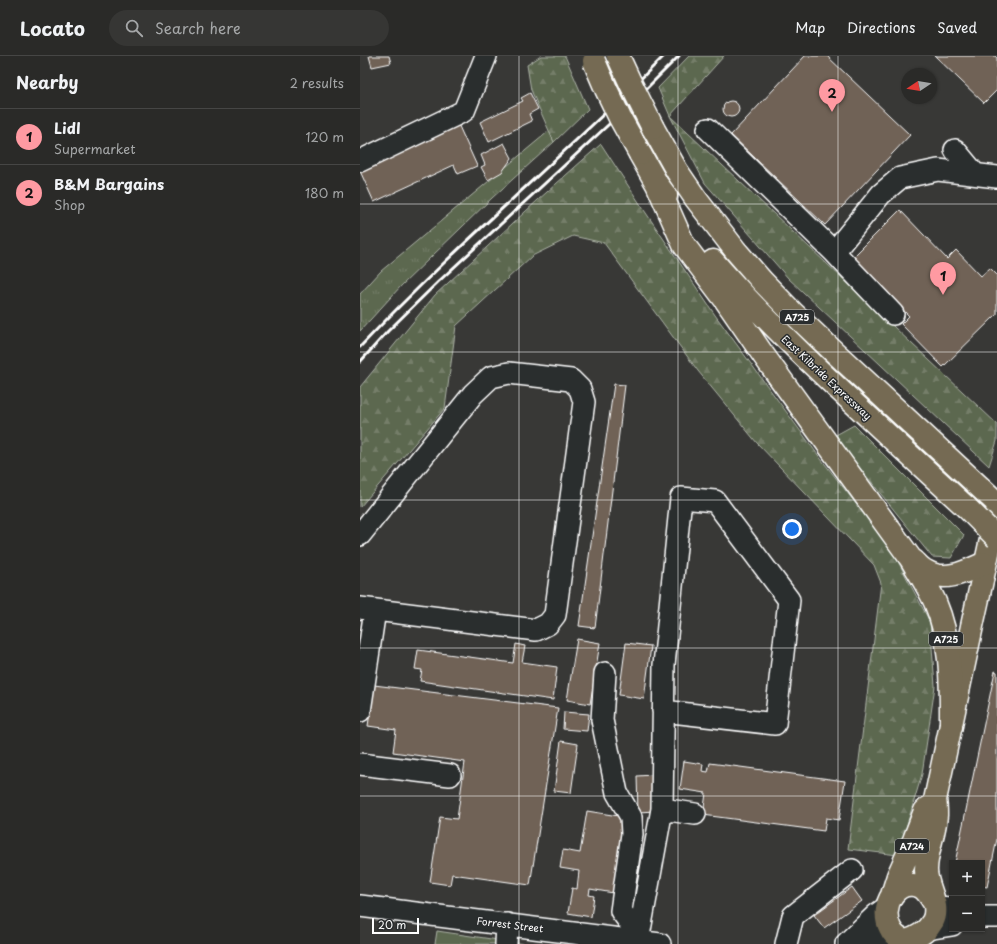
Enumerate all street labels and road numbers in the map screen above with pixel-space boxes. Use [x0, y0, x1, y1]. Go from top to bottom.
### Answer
road number: A725 [780, 310, 814, 324]
street label: East Kilbride Expressway [778, 331, 875, 424]
road number: A725 [929, 632, 963, 646]
road number: A724 [895, 839, 929, 853]
street label: Forrest Street [476, 912, 544, 936]

